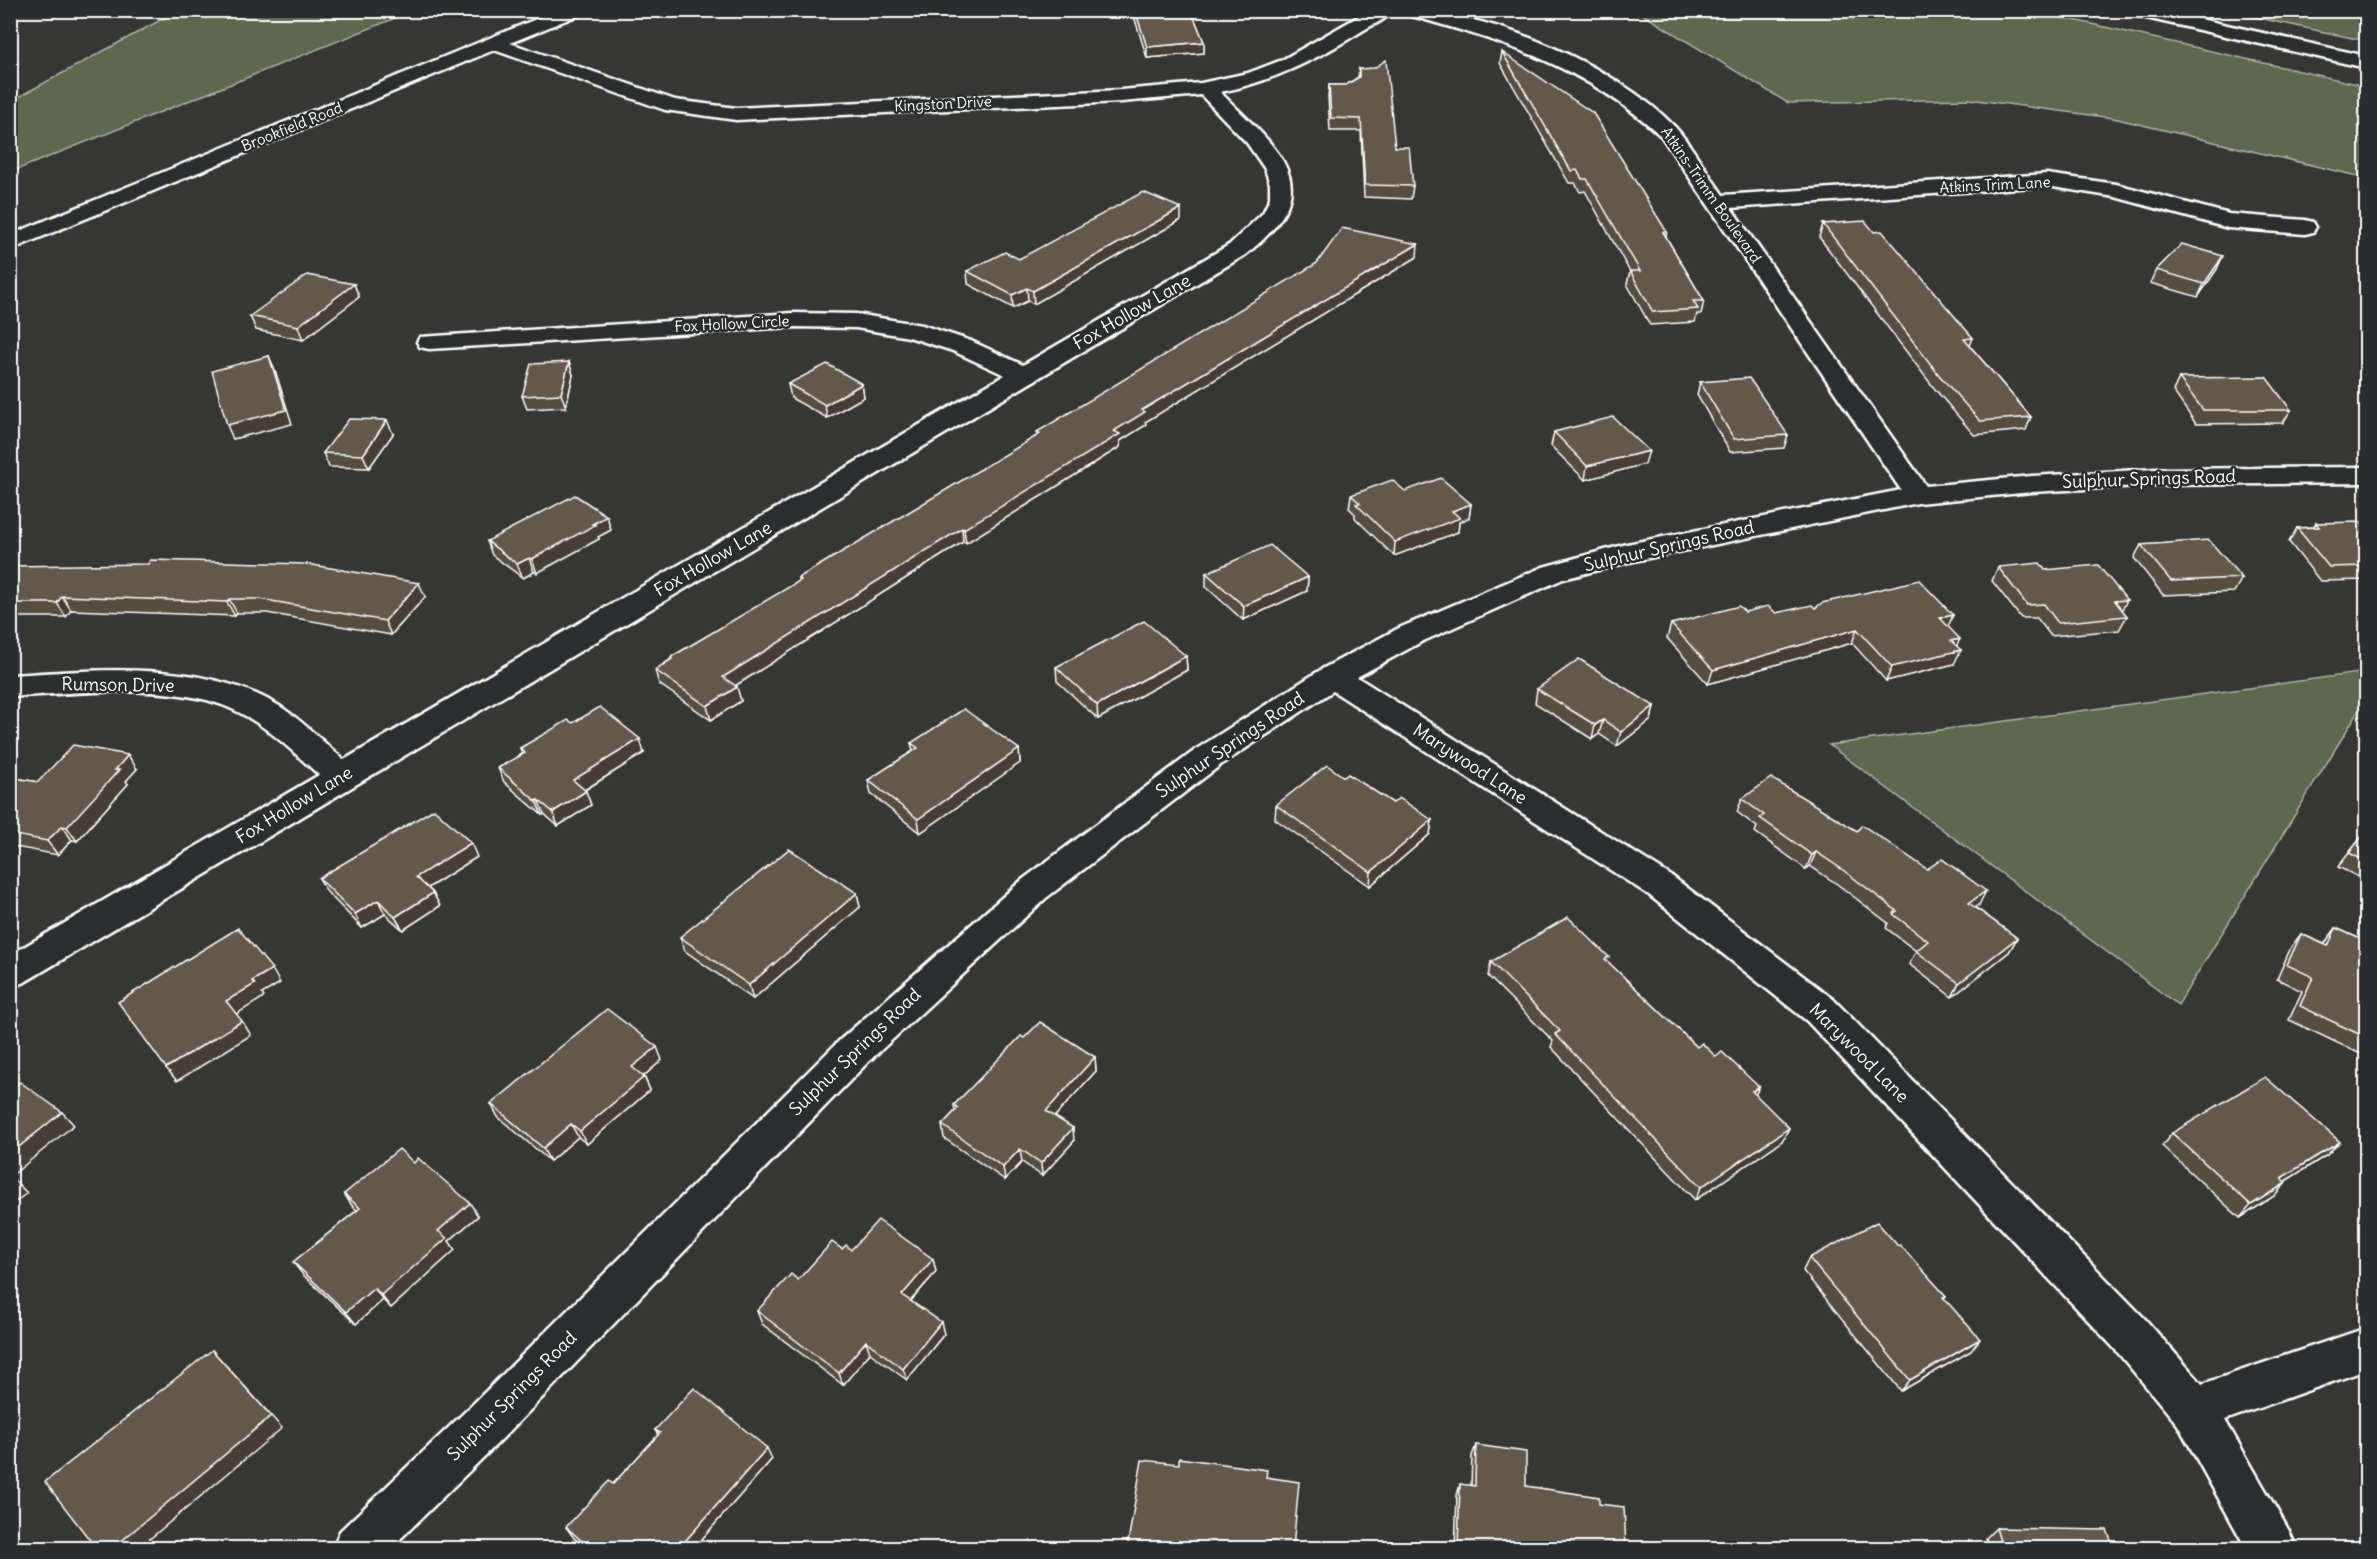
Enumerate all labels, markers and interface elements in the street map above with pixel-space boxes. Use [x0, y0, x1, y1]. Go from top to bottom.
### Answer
street label: Kingston Drive [894, 91, 992, 116]
street label: Brookfield Road [238, 98, 345, 156]
street label: Atkins-Trimm Boulevard [1657, 123, 1766, 267]
street label: Atkins Trim Lane [1939, 172, 2051, 197]
street label: Fox Hollow Lane [1069, 269, 1195, 355]
street label: Fox Hollow Circle [674, 311, 790, 336]
street label: Sulphur Springs Road [2062, 464, 2237, 493]
street label: Sulphur Springs Road [1582, 515, 1757, 576]
street label: Fox Hollow Lane [650, 516, 776, 602]
street label: Rumson Drive [61, 672, 175, 697]
street label: Sulphur Springs Road [1151, 686, 1309, 803]
street label: Marywood Lane [1409, 718, 1532, 809]
street label: Fox Hollow Lane [231, 761, 356, 848]
street label: Sulphur Springs Road [784, 983, 926, 1120]
street label: Marywood Lane [1805, 998, 1914, 1107]
street label: Sulphur Springs Road [442, 1326, 582, 1465]

